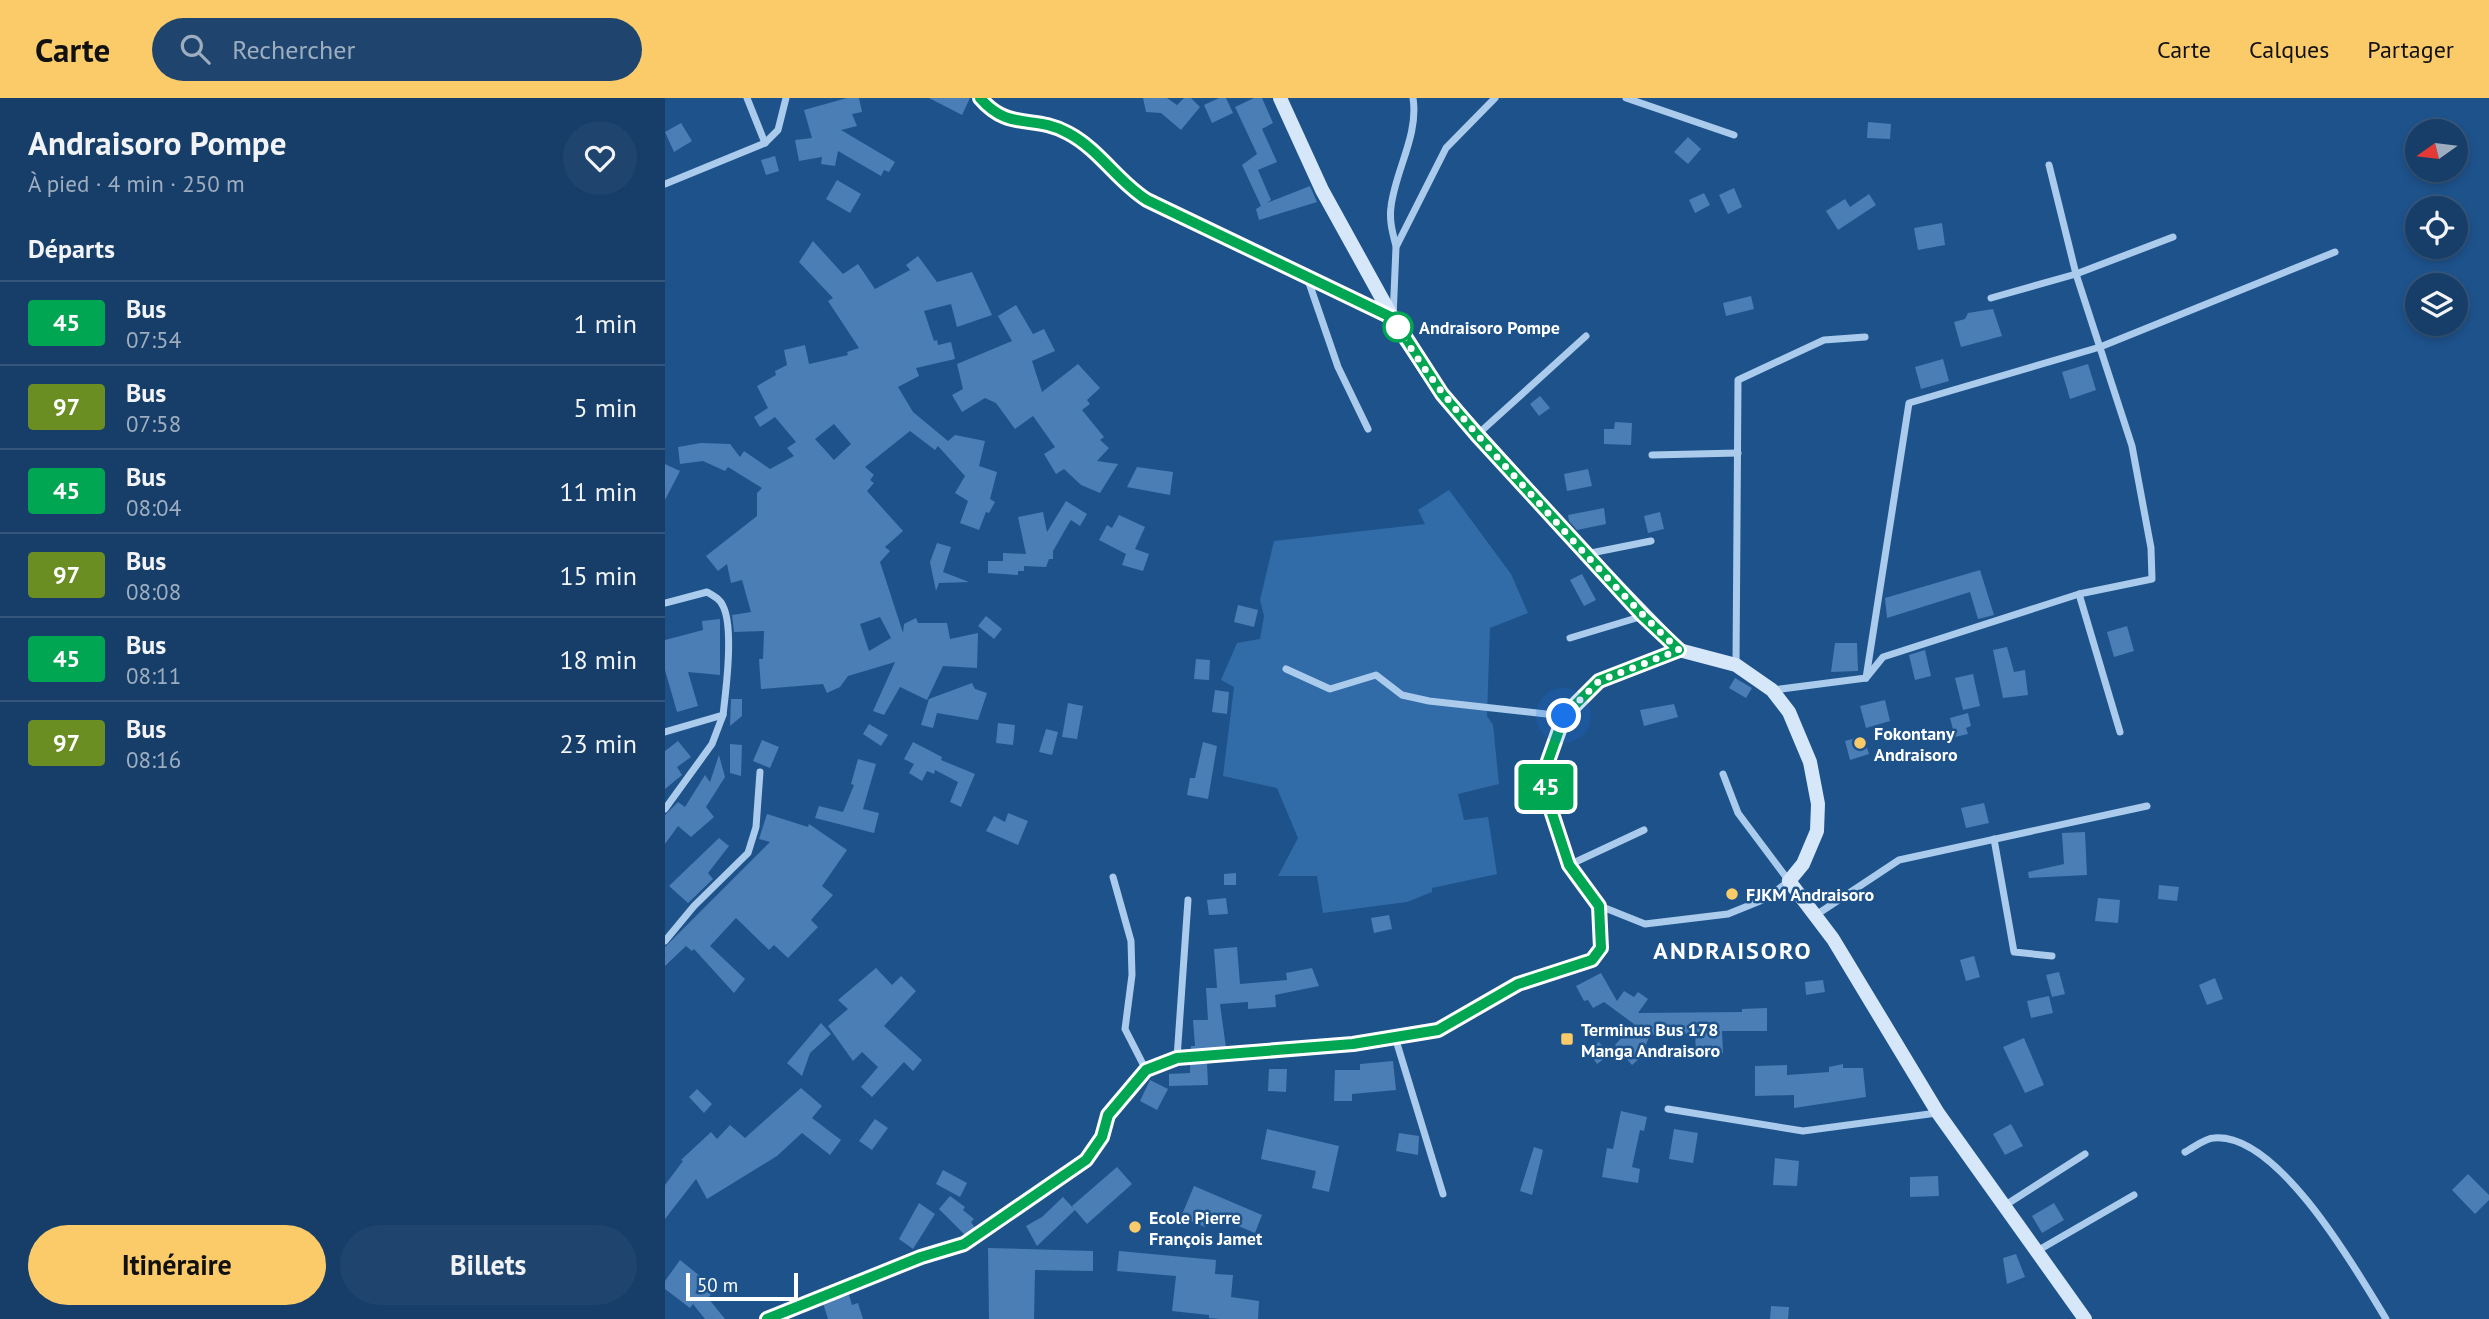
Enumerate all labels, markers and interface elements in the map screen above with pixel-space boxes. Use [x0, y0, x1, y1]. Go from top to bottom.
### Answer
search box [152, 18, 642, 81]
text: Carte [35, 28, 110, 71]
icon: search [176, 30, 214, 68]
text: Rechercher [232, 33, 355, 66]
text: Carte [2157, 34, 2211, 65]
text: Calques [2249, 34, 2329, 65]
text: Partager [2367, 34, 2454, 65]
north arrow [2405, 119, 2467, 182]
map controls [2405, 119, 2468, 336]
text: Andraisoro Pompe [28, 121, 286, 164]
button: heart [563, 121, 637, 195]
text: À pied · 4 min · 250 m [28, 169, 245, 198]
button: locate [2405, 196, 2468, 259]
text: Départs [28, 232, 115, 265]
button: layers [2405, 273, 2468, 336]
text: Bus [126, 292, 166, 325]
text: 45 [53, 307, 80, 338]
text: 1 min [574, 307, 637, 340]
marker: Andraisoro Pompe [1383, 312, 1413, 342]
place label: Andraisoro Pompe [1419, 316, 1560, 339]
text: 07:54 [126, 325, 181, 354]
text: Bus [126, 376, 166, 409]
text: 97 [53, 391, 80, 422]
text: 5 min [574, 391, 637, 424]
text: 07:58 [126, 409, 181, 438]
text: Bus [126, 460, 166, 493]
text: 45 [53, 475, 80, 506]
text: 11 min [559, 475, 637, 508]
text: 08:04 [126, 493, 181, 522]
text: Bus [126, 544, 166, 577]
text: 97 [53, 559, 80, 590]
text: 15 min [559, 559, 637, 592]
text: 08:08 [126, 577, 181, 606]
text: Bus [126, 628, 166, 661]
text: 45 [53, 643, 80, 674]
text: 18 min [559, 643, 637, 676]
text: 08:11 [126, 661, 181, 690]
your location [1546, 698, 1581, 733]
text: Bus [126, 712, 166, 745]
place label: Fokontany Andraisoro [1874, 722, 1958, 766]
text: 97 [53, 727, 80, 758]
text: 23 min [559, 727, 637, 760]
marker: Fokontany Andraisoro [1852, 735, 1868, 751]
text: 08:16 [126, 745, 181, 774]
line badge: 45 [1515, 764, 1577, 810]
text: 45 [1532, 771, 1560, 802]
place label: FJKM Andraisoro [1746, 883, 1875, 906]
marker: FJKM Andraisoro [1724, 886, 1740, 902]
district label: ANDRAISORO [1653, 935, 1813, 966]
place label: Terminus Bus 178 Manga Andraisoro [1581, 1018, 1721, 1062]
marker: Terminus Bus 178 Manga Andraisoro [1559, 1031, 1575, 1047]
place label: Ecole Pierre François Jamet [1149, 1206, 1263, 1250]
marker: Ecole Pierre François Jamet [1127, 1219, 1143, 1235]
button: Itinéraire [28, 1225, 326, 1305]
button: Billets [340, 1225, 637, 1305]
scale bar [686, 1270, 798, 1302]
text: 50 m [697, 1273, 738, 1297]

